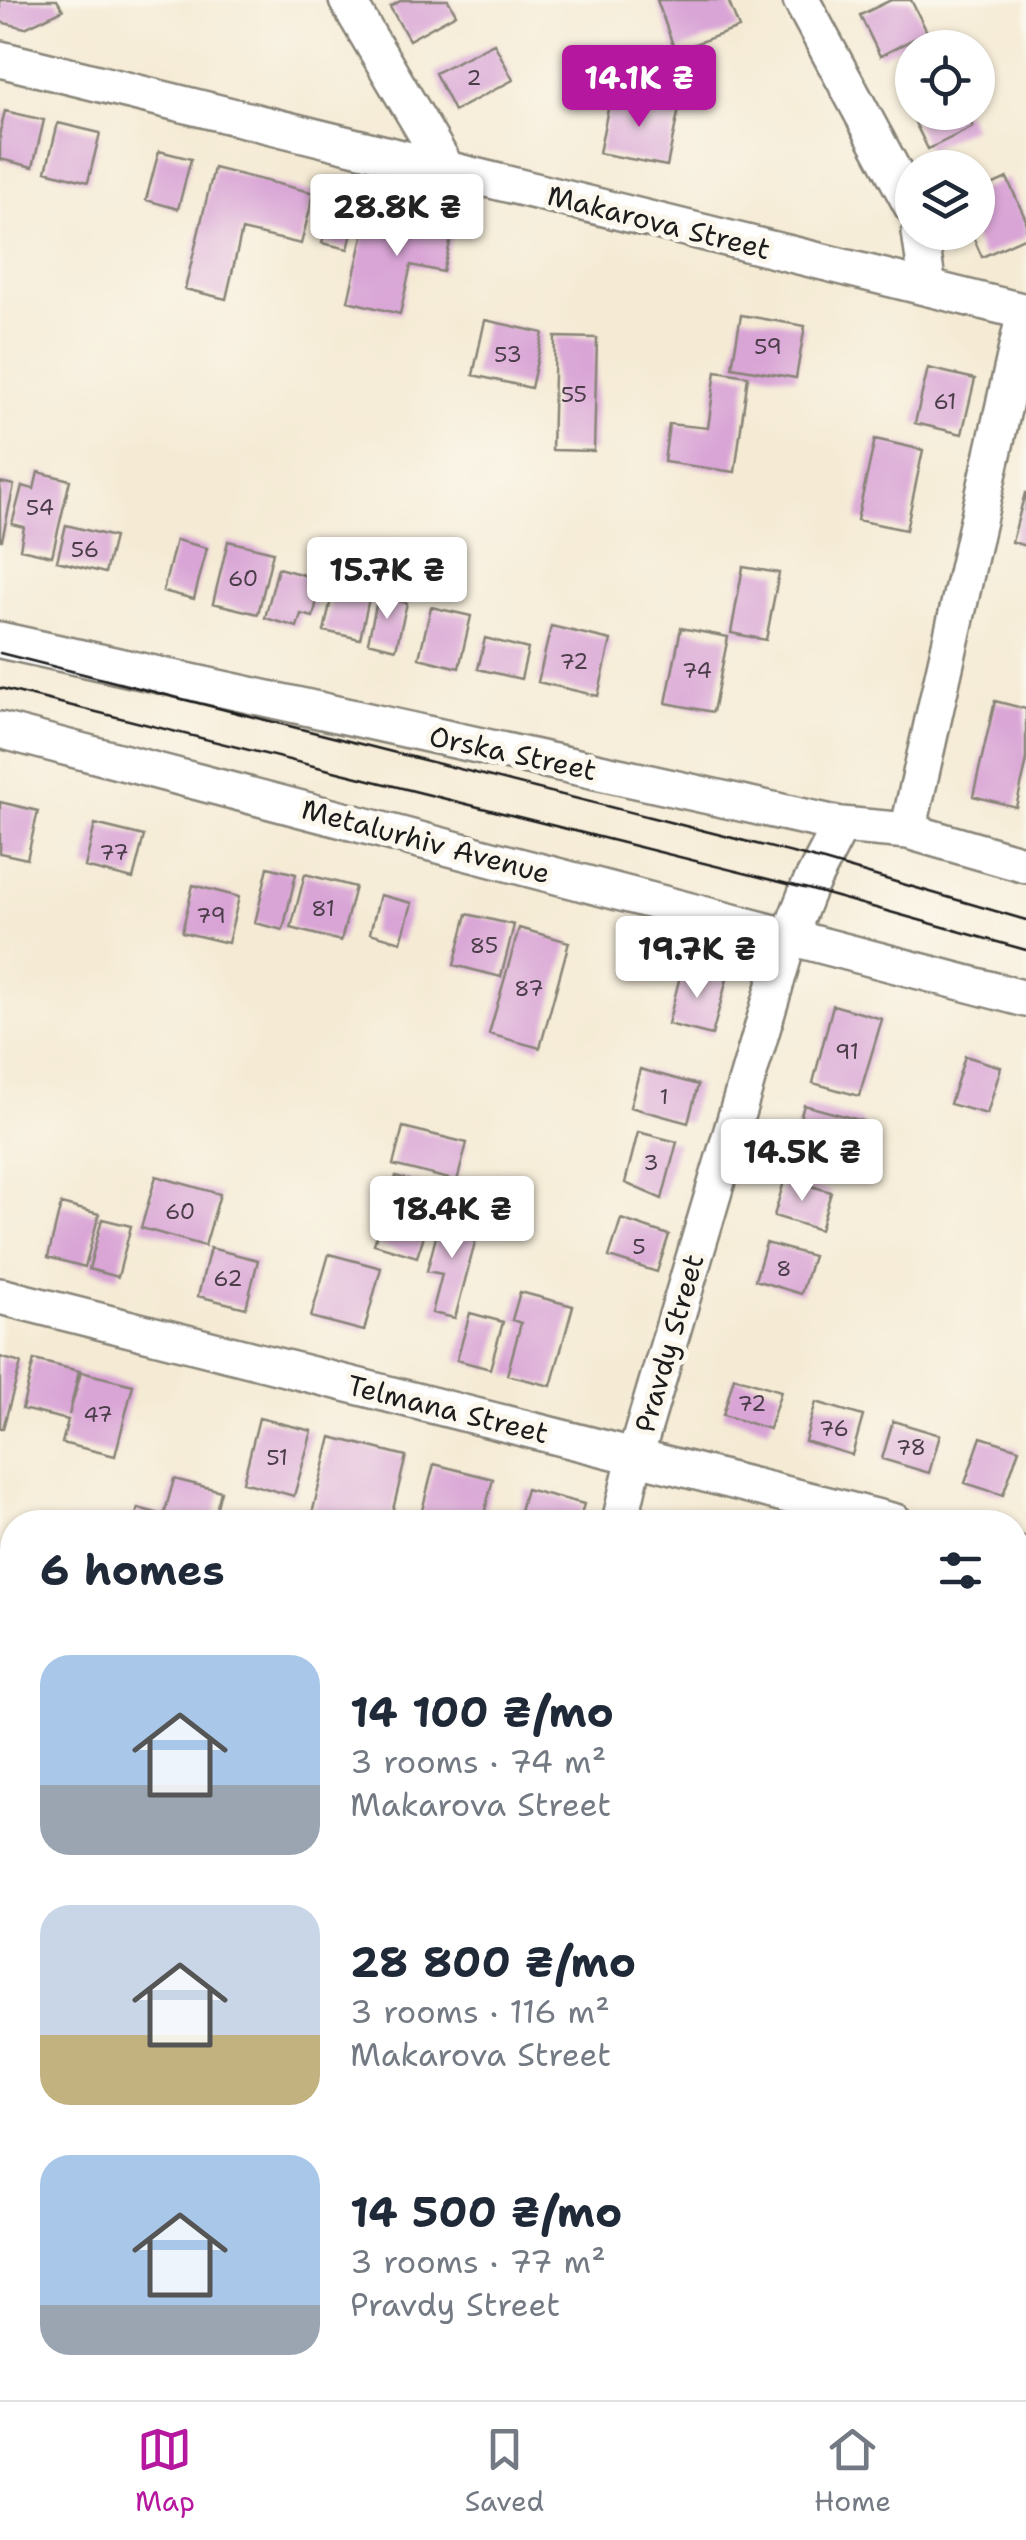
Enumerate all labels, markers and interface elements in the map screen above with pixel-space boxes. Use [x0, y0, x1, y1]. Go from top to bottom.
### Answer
map controls [895, 30, 995, 250]
button: locate [895, 30, 995, 130]
pin: 14.1K ₴ [547, 45, 731, 130]
text: 14.1K ₴ [584, 56, 694, 99]
house number: 2 [466, 63, 482, 92]
button: layers [895, 150, 995, 250]
pin: 28.8K ₴ [305, 174, 489, 259]
street label: Makarova Street [544, 176, 774, 268]
text: 28.8K ₴ [332, 185, 462, 228]
house number: 59 [754, 332, 782, 361]
house number: 53 [494, 340, 522, 369]
house number: 55 [561, 380, 587, 409]
house number: 61 [934, 387, 956, 416]
house number: 54 [26, 493, 54, 522]
house number: 56 [71, 535, 99, 564]
pin: 15.7K ₴ [295, 537, 479, 622]
text: 15.7K ₴ [329, 548, 445, 591]
house number: 60 [228, 564, 258, 593]
house number: 72 [560, 647, 589, 676]
house number: 74 [682, 656, 712, 685]
street label: Orska Street [426, 717, 600, 789]
street label: Metalurhiv Avenue [298, 790, 554, 892]
house number: 77 [99, 838, 129, 867]
house number: 81 [311, 894, 335, 923]
house number: 79 [196, 901, 226, 930]
pin: 19.7K ₴ [605, 916, 789, 1001]
text: 19.7K ₴ [638, 927, 756, 970]
house number: 85 [470, 931, 498, 960]
house number: 87 [514, 974, 544, 1003]
house number: 91 [835, 1037, 859, 1066]
house number: 1 [659, 1082, 669, 1111]
pin: 14.5K ₴ [710, 1119, 894, 1204]
text: 14.5K ₴ [743, 1130, 861, 1173]
house number: 3 [643, 1148, 659, 1177]
pin: 18.4K ₴ [360, 1176, 544, 1261]
text: 18.4K ₴ [392, 1187, 512, 1230]
house number: 60 [165, 1197, 195, 1226]
house number: 5 [632, 1232, 646, 1261]
street label: Pravdy Street [625, 1249, 713, 1437]
house number: 8 [776, 1254, 792, 1283]
house number: 62 [213, 1264, 243, 1293]
street label: Telmana Street [344, 1366, 552, 1452]
house number: 72 [738, 1389, 767, 1418]
house number: 47 [83, 1400, 113, 1429]
house number: 76 [819, 1414, 849, 1443]
house number: 78 [896, 1433, 926, 1462]
house number: 51 [266, 1443, 288, 1472]
text: 6 homes [40, 1542, 225, 1598]
icon: filters [933, 1543, 988, 1598]
text: 14 100 ₴/mo [350, 1684, 614, 1740]
icon: home [120, 1695, 240, 1815]
text: 3 rooms · 74 m² [350, 1740, 606, 1783]
text: Makarova Street [350, 1783, 611, 1826]
text: 28 800 ₴/mo [350, 1934, 636, 1990]
icon: home [120, 1945, 240, 2065]
text: 3 rooms · 116 m² [350, 1990, 610, 2033]
text: Makarova Street [350, 2033, 611, 2076]
text: 14 500 ₴/mo [350, 2184, 622, 2240]
icon: home [120, 2195, 240, 2315]
text: 3 rooms · 77 m² [350, 2240, 606, 2283]
text: Pravdy Street [350, 2283, 560, 2326]
tab: Map [135, 2422, 195, 2520]
tab: Saved [465, 2422, 544, 2520]
tab: Home [814, 2422, 891, 2520]

